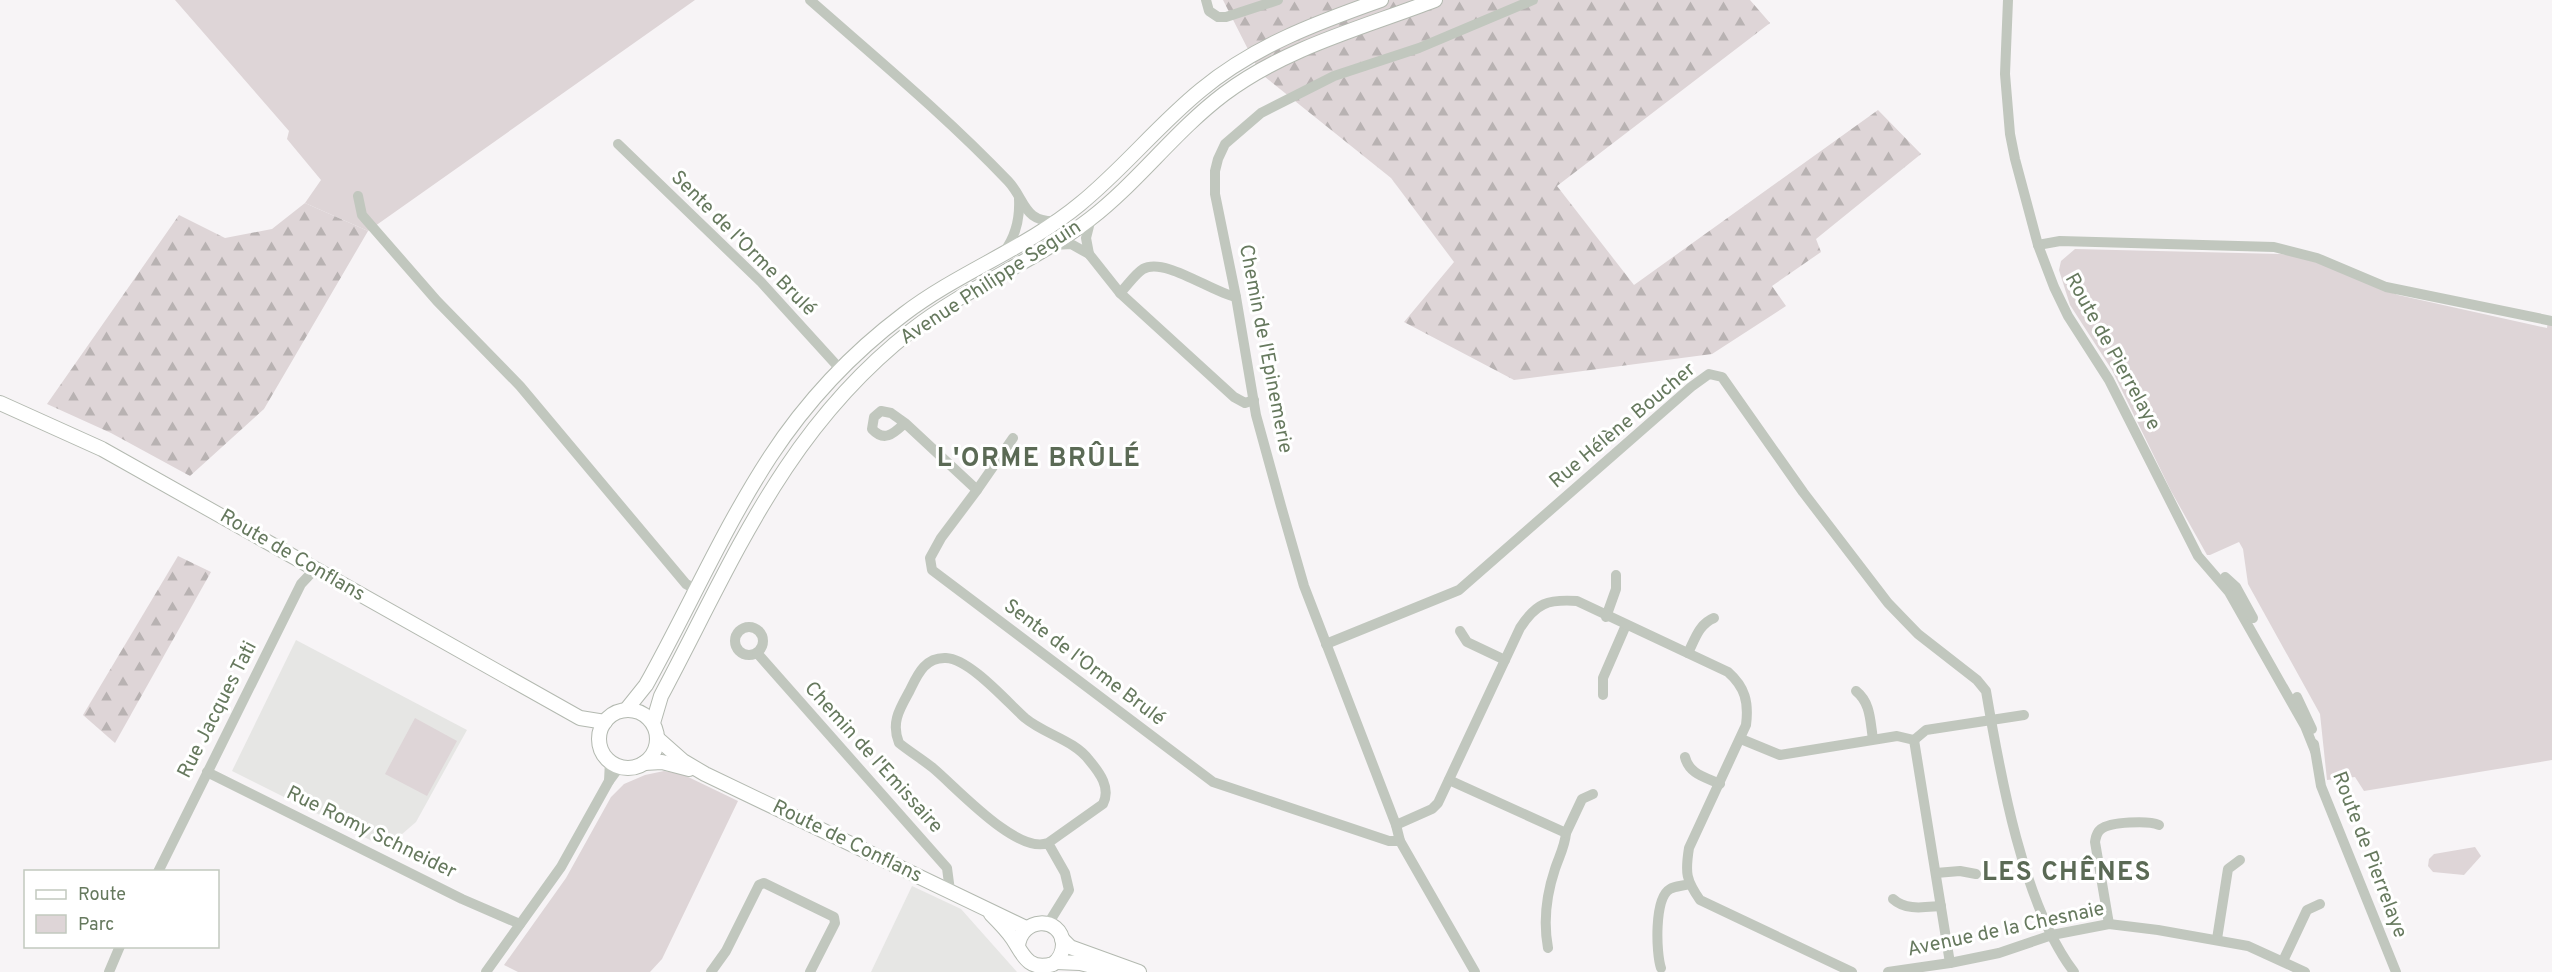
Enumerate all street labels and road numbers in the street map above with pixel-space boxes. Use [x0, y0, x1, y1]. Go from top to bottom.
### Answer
street label: Sente de l'Orme Brulé [665, 166, 821, 322]
street label: Avenue Philippe Seguin [896, 215, 1086, 351]
street label: Chemin de l'Epinemerie [1232, 242, 1298, 456]
street label: Route de Pierrelaye [2058, 269, 2166, 435]
street label: Rue Hélène Boucher [1544, 357, 1702, 495]
street label: Route de Conflans [215, 504, 369, 608]
street label: Sente de l'Orme Brulé [998, 594, 1170, 732]
street label: Rue Jacques Tati [172, 637, 264, 783]
street label: Chemin de l'Emissaire [798, 677, 948, 839]
street label: Route de Pierrelaye [2325, 768, 2413, 942]
street label: Rue Romy Schneider [282, 781, 461, 886]
street label: Route de Conflans [768, 794, 926, 890]
street label: Avenue de la Chesnaie [1905, 896, 2107, 964]

